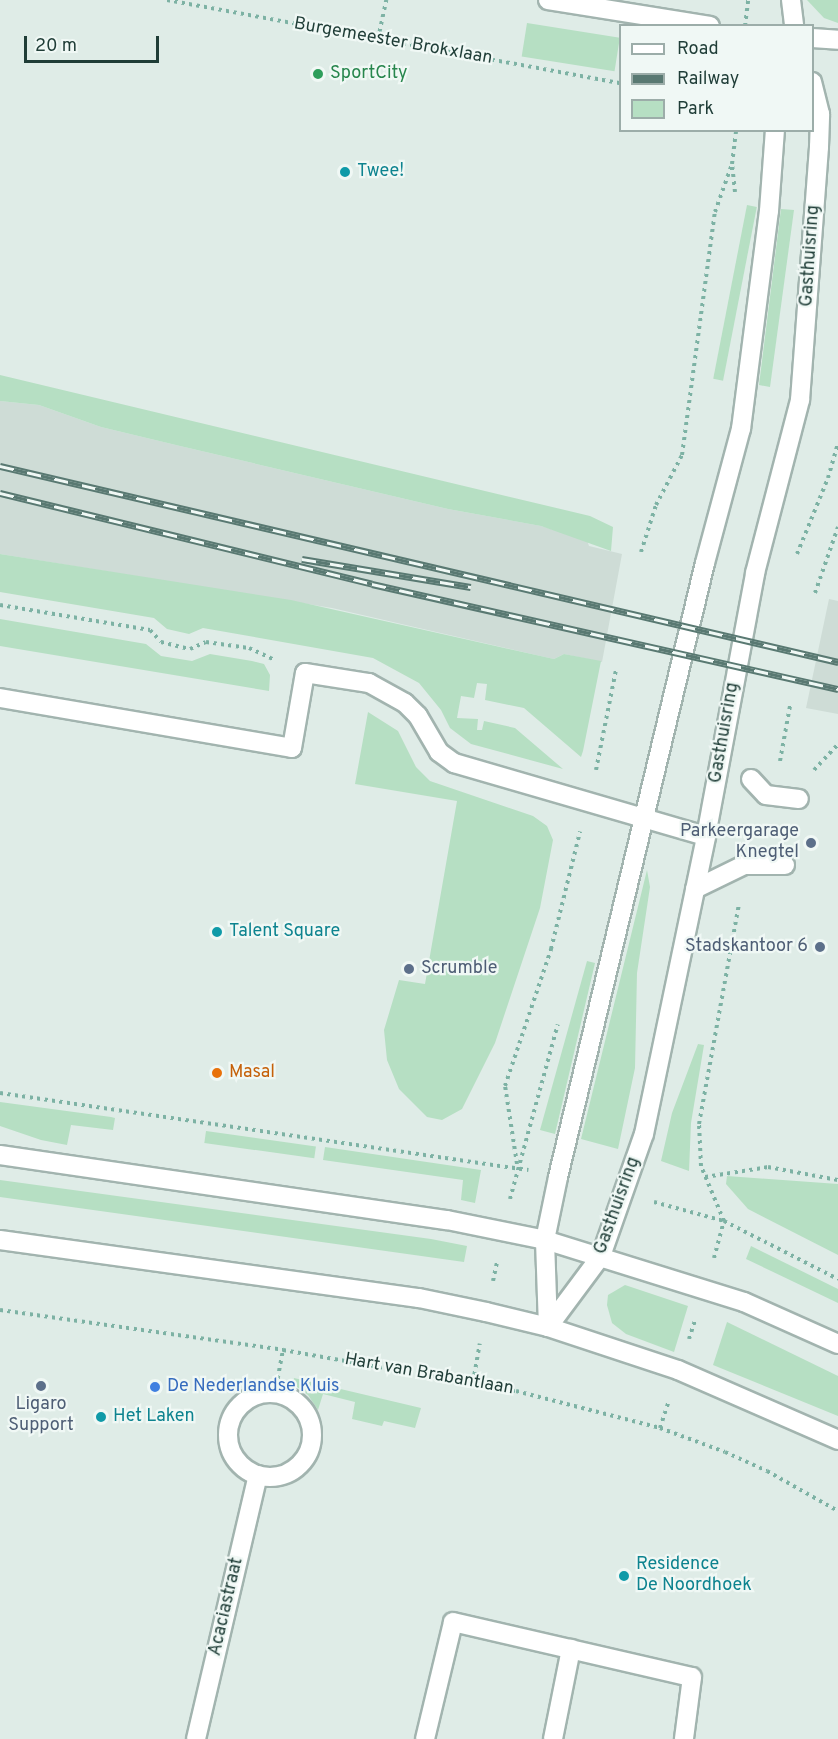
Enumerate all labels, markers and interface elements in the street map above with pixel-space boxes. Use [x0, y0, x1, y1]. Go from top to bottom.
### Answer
street label: Burgemeester Brokxlaan [292, 14, 494, 70]
scale bar [27, 24, 162, 62]
legend [619, 24, 814, 132]
text: 20 m [35, 35, 77, 58]
text: Road [677, 38, 719, 61]
place label: SportCity [330, 63, 407, 85]
marker: SportCity [311, 67, 325, 81]
text: Railway [677, 68, 739, 91]
text: Park [677, 98, 714, 121]
place label: Twee! [357, 161, 404, 183]
marker: Twee! [338, 165, 352, 179]
street label: Gasthuisring [797, 204, 825, 308]
street label: Gasthuisring [706, 681, 744, 785]
place label: Parkeergarage Knegtel [680, 822, 799, 864]
marker: Parkeergarage Knegtel [804, 836, 818, 850]
place label: Talent Square [229, 921, 340, 943]
marker: Talent Square [210, 925, 224, 939]
place label: Stadskantoor 6 [685, 936, 808, 958]
marker: Stadskantoor 6 [813, 940, 827, 954]
place label: Scrumble [421, 958, 497, 980]
marker: Scrumble [402, 962, 416, 976]
place label: Masal [229, 1062, 275, 1084]
marker: Masal [210, 1066, 224, 1080]
street label: Gasthuisring [590, 1154, 646, 1258]
street label: Hart van Brabantlaan [343, 1349, 515, 1401]
place label: De Nederlandse Kluis [167, 1376, 340, 1398]
marker: Ligaro Support [34, 1379, 48, 1393]
marker: De Nederlandse Kluis [148, 1380, 162, 1394]
place label: Ligaro Support [8, 1395, 74, 1438]
place label: Het Laken [113, 1406, 195, 1428]
marker: Het Laken [94, 1410, 108, 1424]
place label: Residence De Noordhoek [636, 1555, 752, 1598]
street label: Acaciastraat [205, 1556, 249, 1658]
marker: Residence De Noordhoek [617, 1569, 631, 1583]

